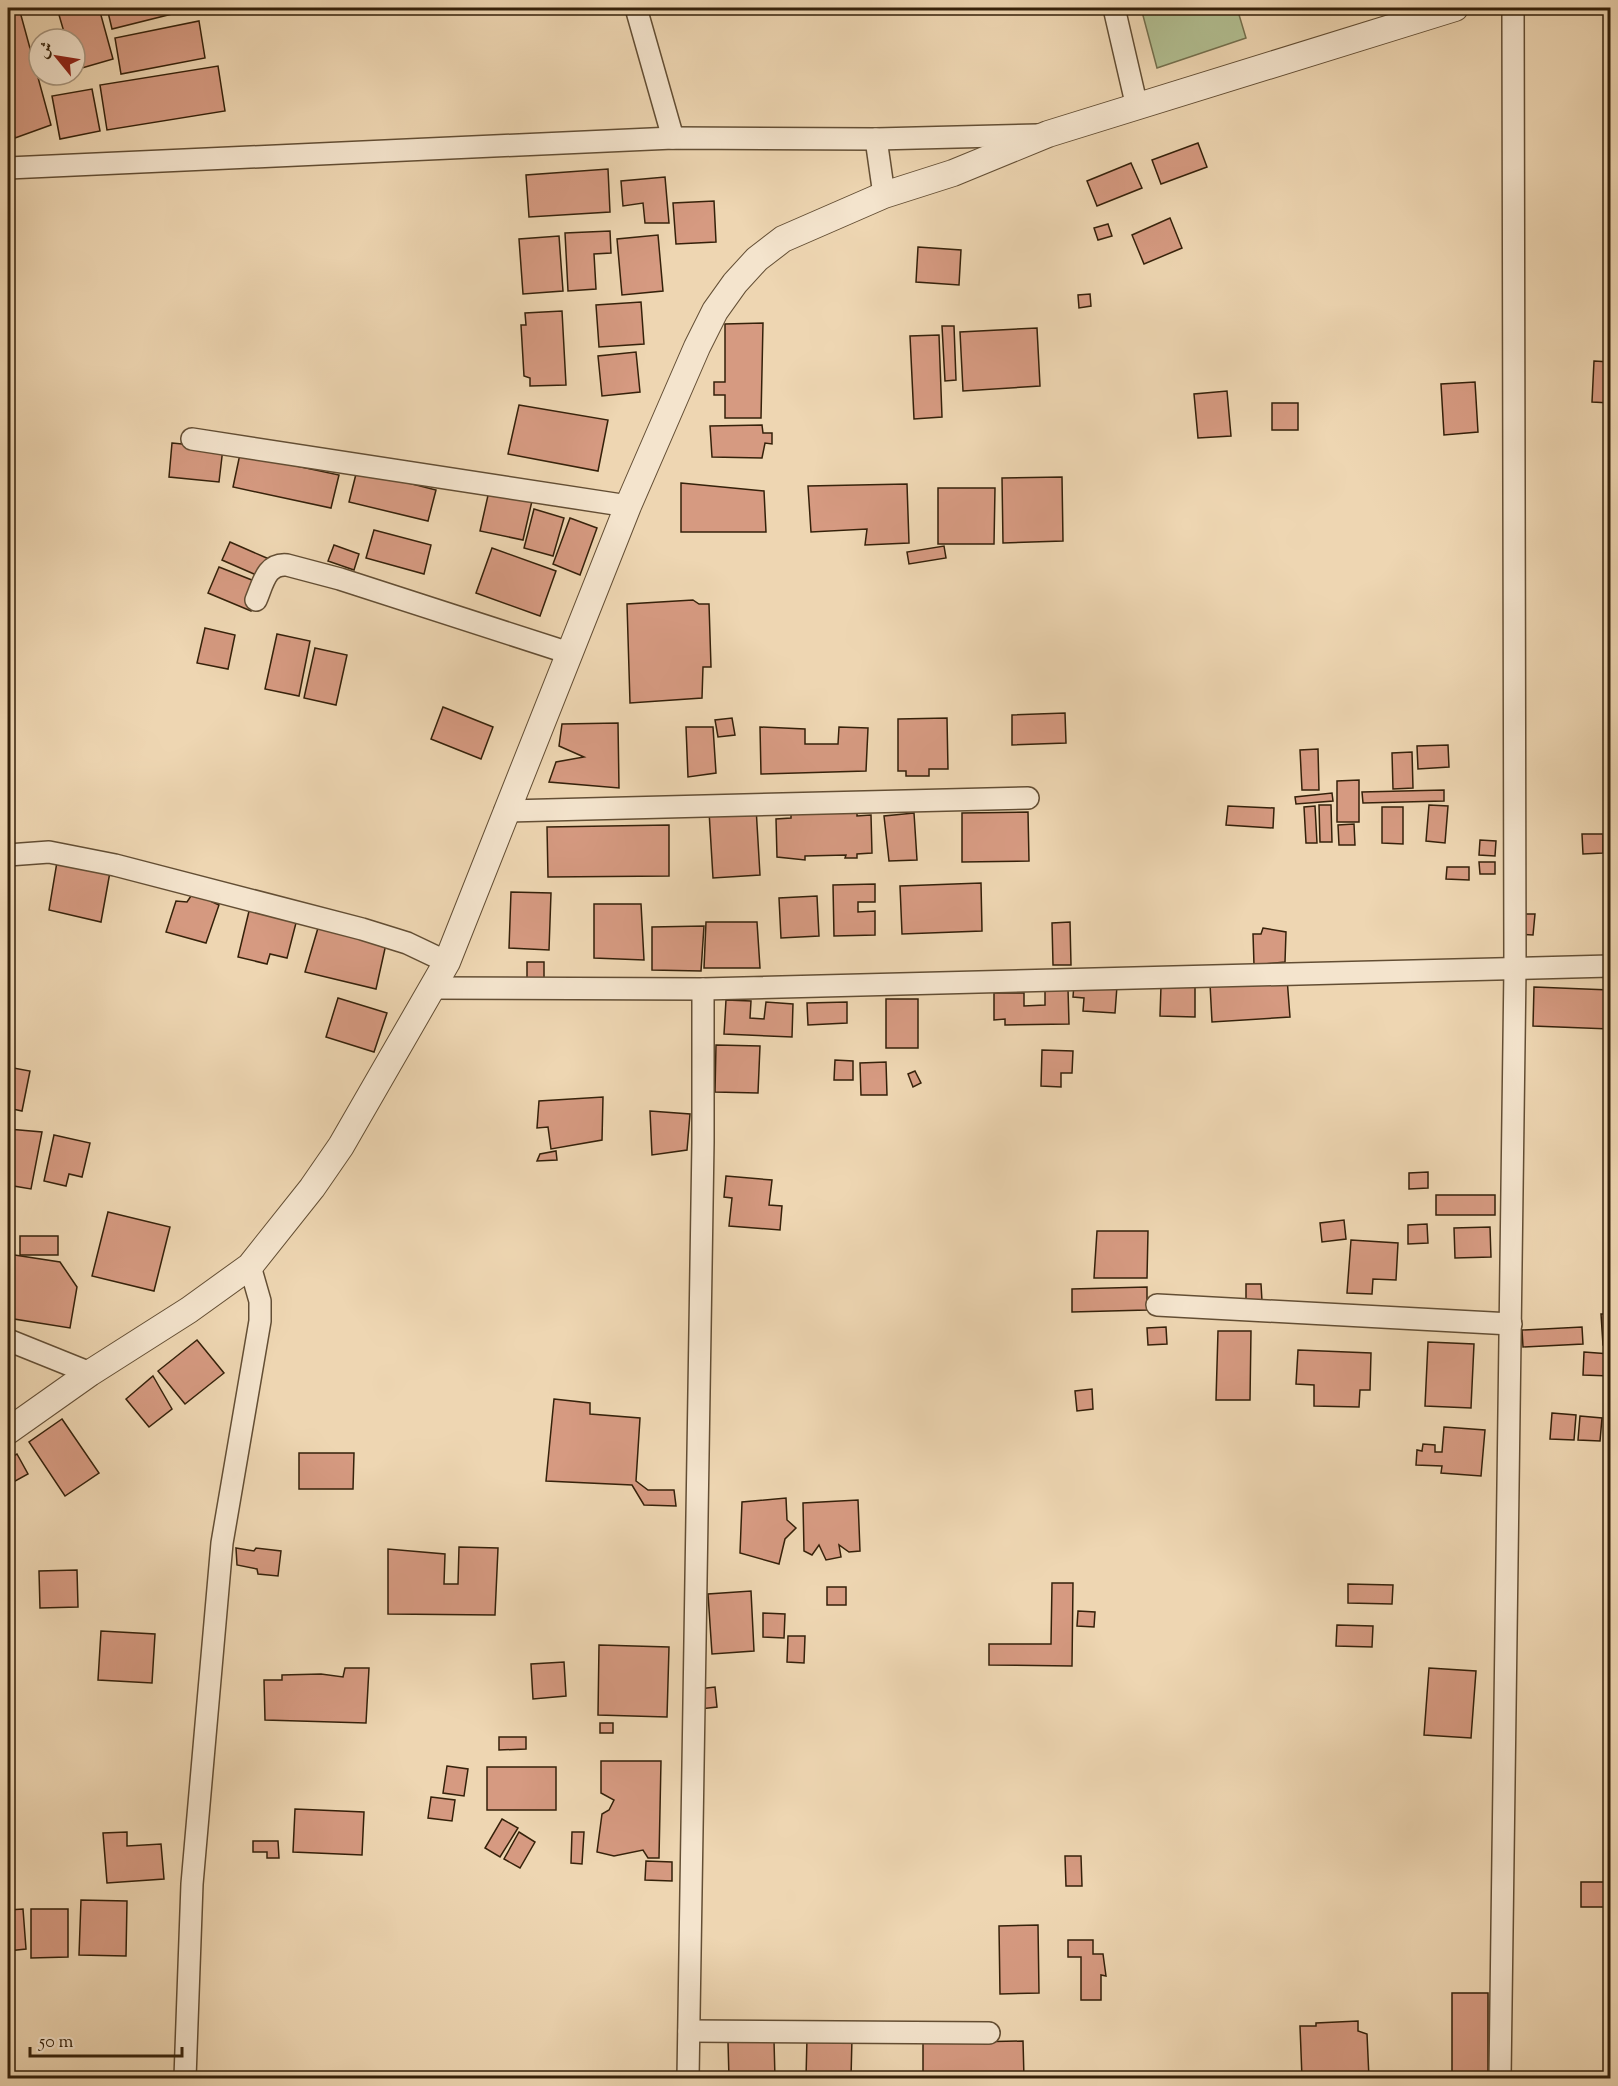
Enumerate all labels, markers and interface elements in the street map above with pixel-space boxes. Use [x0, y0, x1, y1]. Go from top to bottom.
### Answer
north arrow [27, 27, 87, 87]
text: ش [32, 38, 60, 63]
scale bar [30, 2020, 182, 2058]
text: 50 m [38, 2030, 74, 2056]

